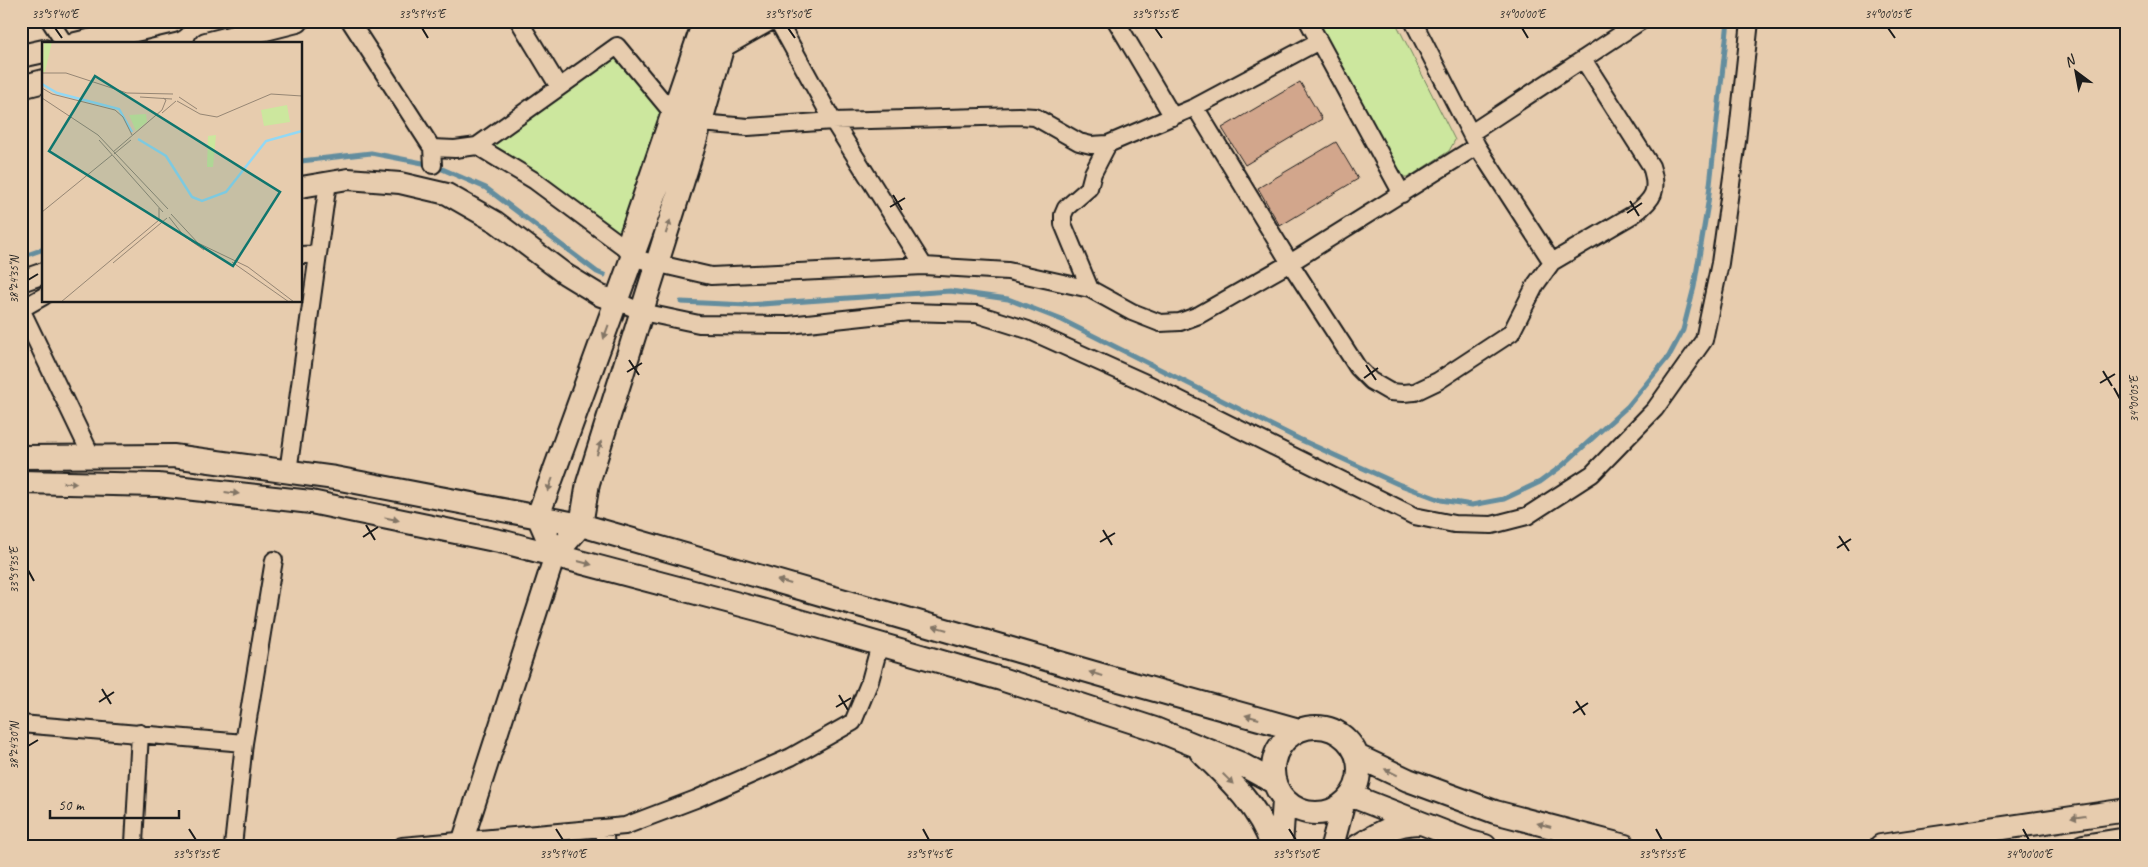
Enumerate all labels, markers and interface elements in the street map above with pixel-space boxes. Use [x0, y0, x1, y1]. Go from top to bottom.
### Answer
text: 33°59'40"E [32, 6, 80, 22]
text: 33°59'45"E [399, 6, 447, 22]
text: 33°59'50"E [765, 6, 813, 22]
text: 33°59'55"E [1132, 6, 1180, 22]
text: 34°00'00"E [1499, 6, 1547, 22]
text: 34°00'05"E [1865, 6, 1913, 22]
inset map [42, 42, 302, 302]
north arrow [2050, 48, 2100, 98]
text: N [2061, 51, 2080, 71]
one-way arrow [665, 219, 673, 234]
text: 38°24'35"N [6, 255, 22, 304]
one-way arrow [602, 325, 610, 340]
text: 34°00'05"E [2126, 374, 2142, 422]
one-way arrow [595, 441, 603, 456]
one-way arrow [546, 478, 554, 492]
one-way arrow [62, 479, 78, 487]
one-way arrow [224, 489, 240, 497]
one-way arrow [385, 515, 400, 523]
text: 33°59'35"E [6, 545, 22, 593]
one-way arrow [577, 559, 592, 567]
one-way arrow [776, 578, 791, 586]
one-way arrow [932, 623, 947, 631]
one-way arrow [1088, 669, 1103, 677]
one-way arrow [1245, 713, 1260, 721]
text: 38°24'30"N [6, 721, 22, 770]
one-way arrow [1384, 767, 1398, 775]
one-way arrow [1222, 773, 1234, 785]
scale bar [50, 787, 179, 819]
text: 50 m [58, 796, 85, 815]
one-way arrow [2070, 813, 2086, 821]
one-way arrow [1537, 821, 1552, 829]
text: 33°59'35"E [173, 846, 221, 862]
text: 33°59'40"E [540, 846, 588, 862]
text: 33°59'45"E [906, 846, 954, 862]
text: 33°59'50"E [1273, 846, 1321, 862]
text: 33°59'55"E [1639, 846, 1687, 862]
text: 34°00'00"E [2006, 846, 2054, 862]

